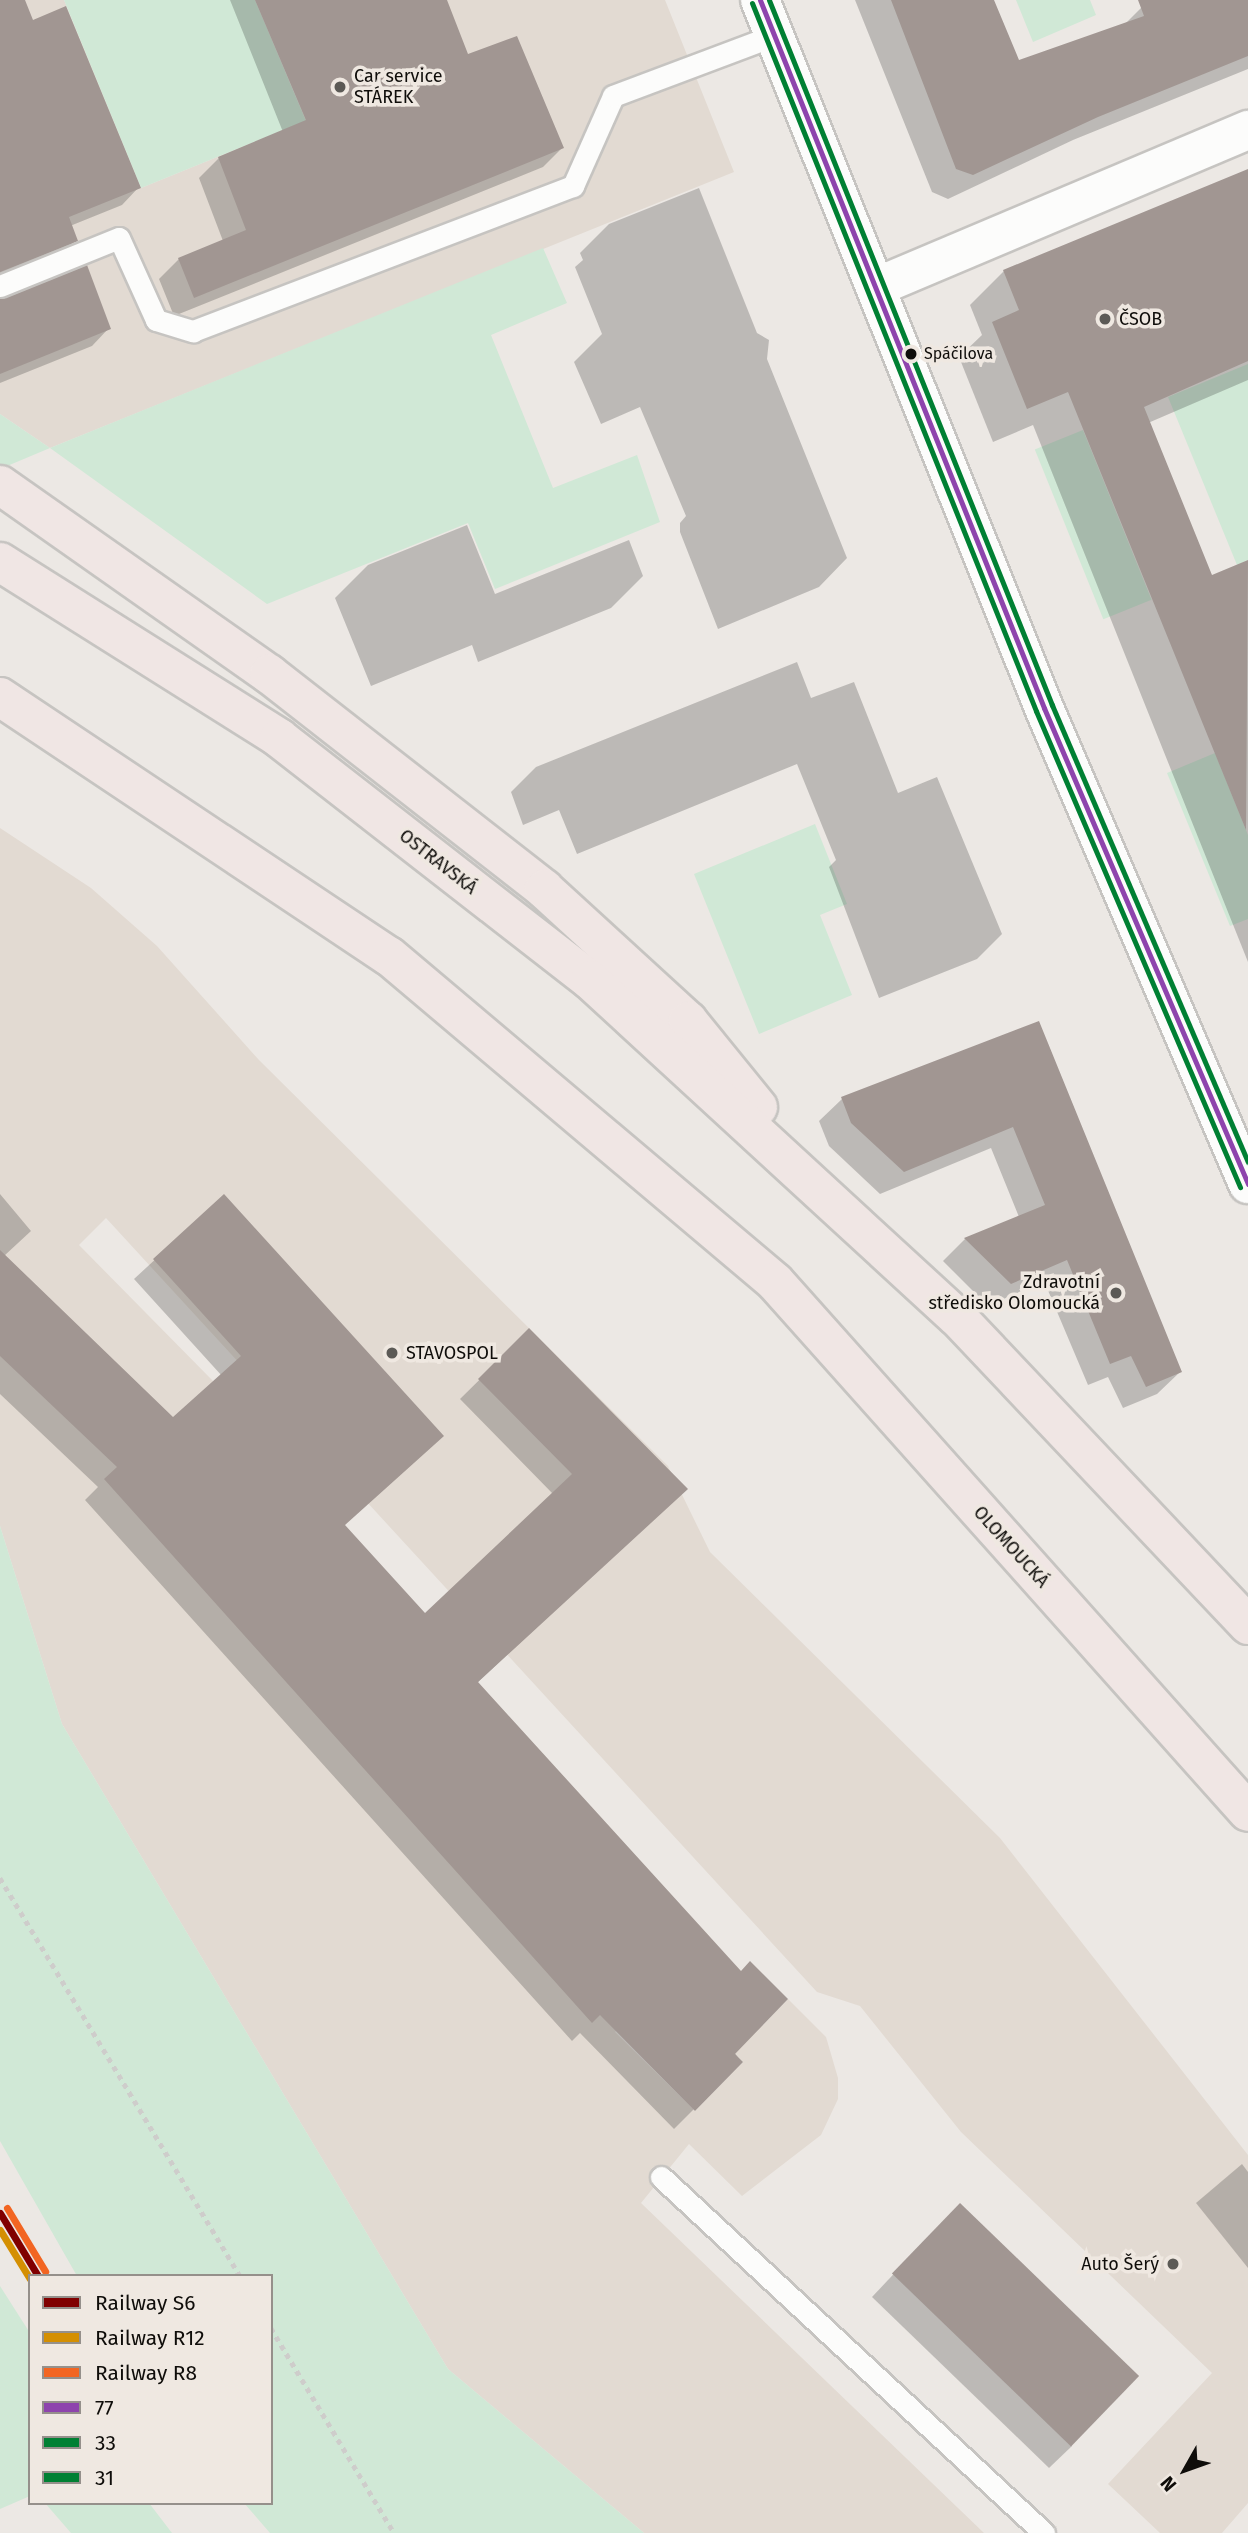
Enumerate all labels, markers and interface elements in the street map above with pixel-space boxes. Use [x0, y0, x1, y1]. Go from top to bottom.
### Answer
place label: Car service STÁREK [354, 66, 443, 108]
marker: Car service STÁREK [332, 79, 348, 95]
place label: ČSOB [1119, 308, 1162, 330]
marker: ČSOB [1097, 311, 1113, 327]
place label: Spáčilova [924, 344, 993, 364]
marker: Spáčilova [904, 347, 918, 361]
street label: OSTRAVSKÁ [395, 825, 481, 899]
place label: Zdravotní středisko Olomoucká [928, 1272, 1100, 1314]
marker: Zdravotní středisko Olomoucká [1106, 1283, 1126, 1303]
place label: STAVOSPOL [406, 1342, 498, 1364]
marker: STAVOSPOL [384, 1345, 400, 1361]
street label: OLOMOUCKÁ [969, 1502, 1053, 1592]
place label: Auto Šerý [1081, 2253, 1159, 2275]
marker: Auto Šerý [1165, 2256, 1181, 2272]
legend [28, 2274, 273, 2505]
text: Railway S6 [95, 2290, 195, 2316]
text: Railway R12 [95, 2325, 205, 2351]
text: Railway R8 [95, 2360, 197, 2386]
text: 77 [95, 2395, 114, 2421]
text: 33 [95, 2430, 116, 2456]
north arrow [1150, 2435, 1220, 2505]
text: 31 [95, 2465, 114, 2491]
text: N [1156, 2472, 1181, 2496]

